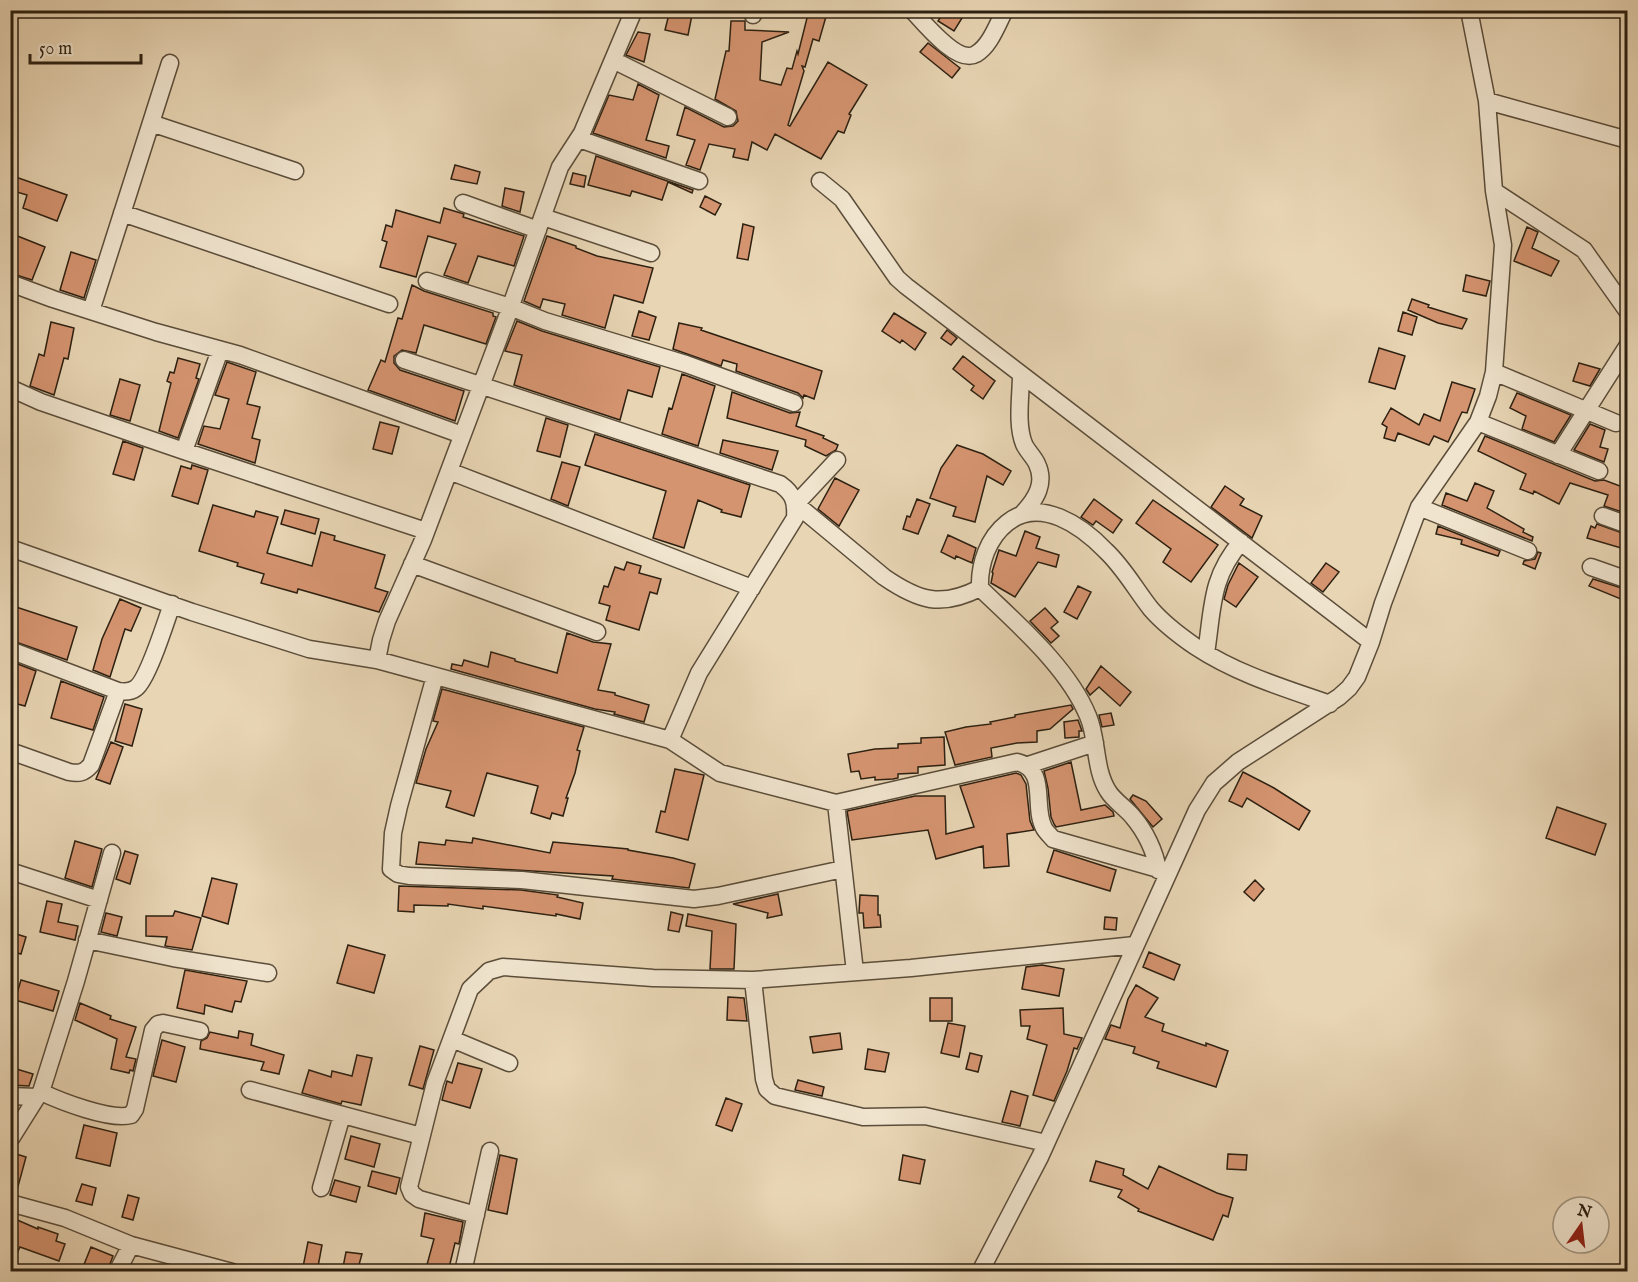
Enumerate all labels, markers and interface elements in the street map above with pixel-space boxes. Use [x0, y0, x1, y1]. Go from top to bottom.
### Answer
scale bar [30, 27, 141, 65]
text: 50 m [39, 38, 72, 61]
north arrow [1551, 1195, 1611, 1255]
text: N [1574, 1201, 1593, 1224]

